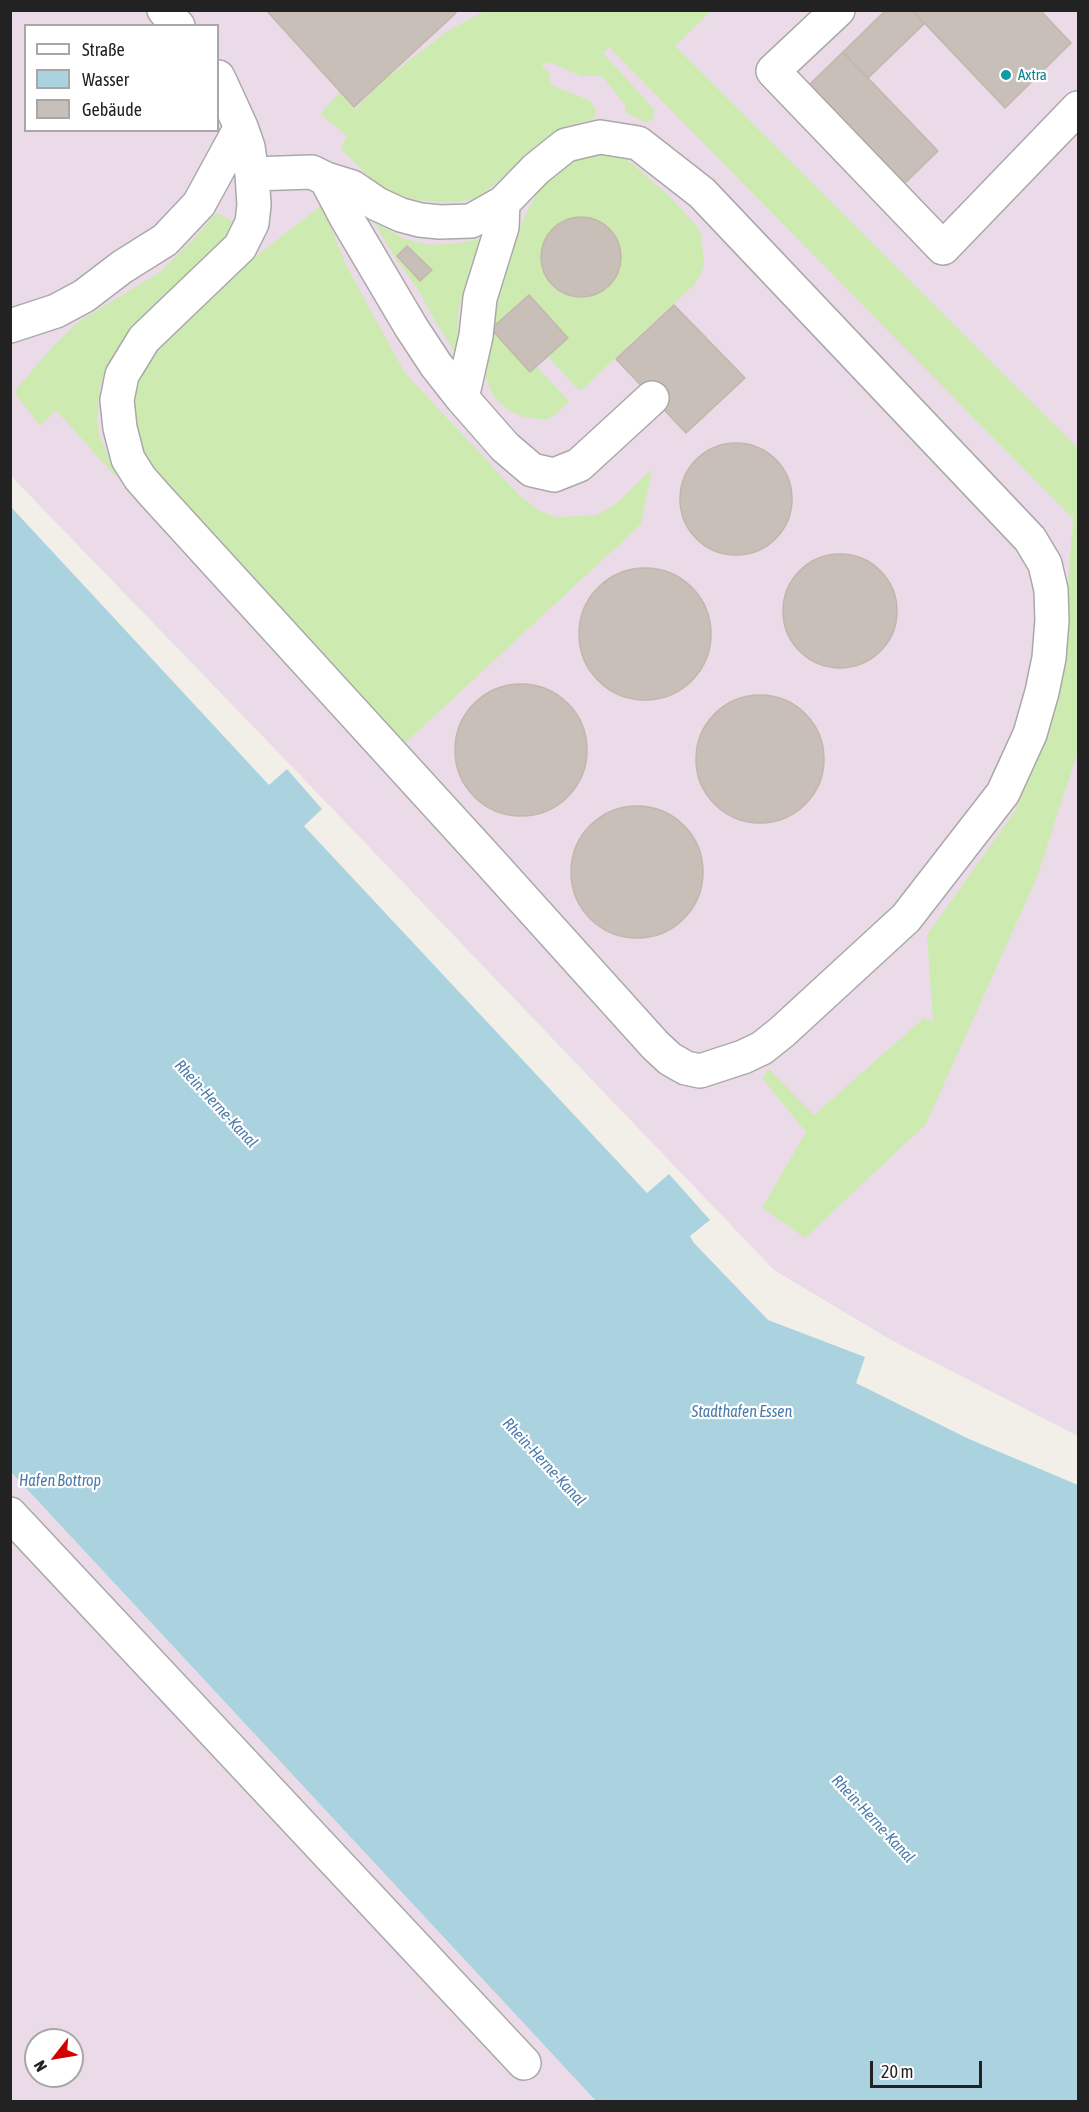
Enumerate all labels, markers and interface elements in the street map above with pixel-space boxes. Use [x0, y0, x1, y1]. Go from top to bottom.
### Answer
legend [24, 24, 219, 132]
text: Straße [82, 39, 125, 60]
place label: Axtra [1018, 66, 1047, 84]
marker: Axtra [999, 68, 1013, 82]
text: Wasser [82, 69, 129, 90]
text: Gebäude [82, 99, 142, 120]
water label: Rhein-Herne-Kanal [170, 1056, 262, 1152]
water label: Stadthafen Essen [692, 1402, 792, 1422]
water label: Rhein-Herne-Kanal [498, 1414, 590, 1510]
water label: Hafen Bottrop [19, 1471, 101, 1491]
water label: Rhein-Herne-Kanal [827, 1771, 919, 1867]
north arrow [24, 2028, 84, 2088]
scale bar [873, 2049, 986, 2087]
text: N [30, 2058, 50, 2075]
text: 20 m [881, 2061, 913, 2082]

